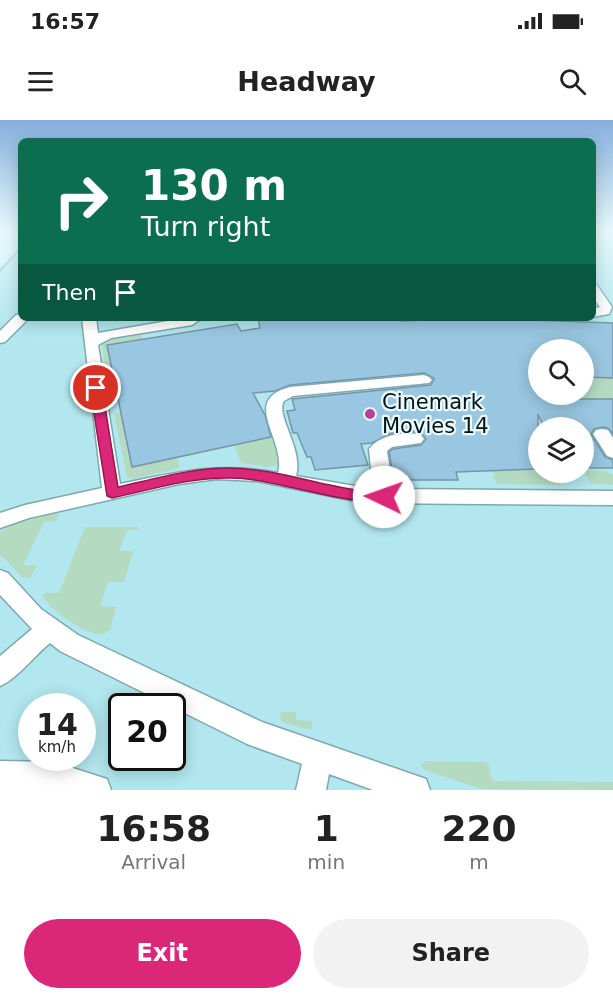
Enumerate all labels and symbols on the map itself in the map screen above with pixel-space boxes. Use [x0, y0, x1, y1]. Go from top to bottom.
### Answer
pin [70, 362, 121, 413]
place label: Cinemark Movies 14 [382, 390, 489, 438]
marker: Cinemark Movies 14 [363, 407, 377, 421]
position arrow [352, 465, 416, 529]
speed limit sign: 20 [108, 693, 186, 771]

